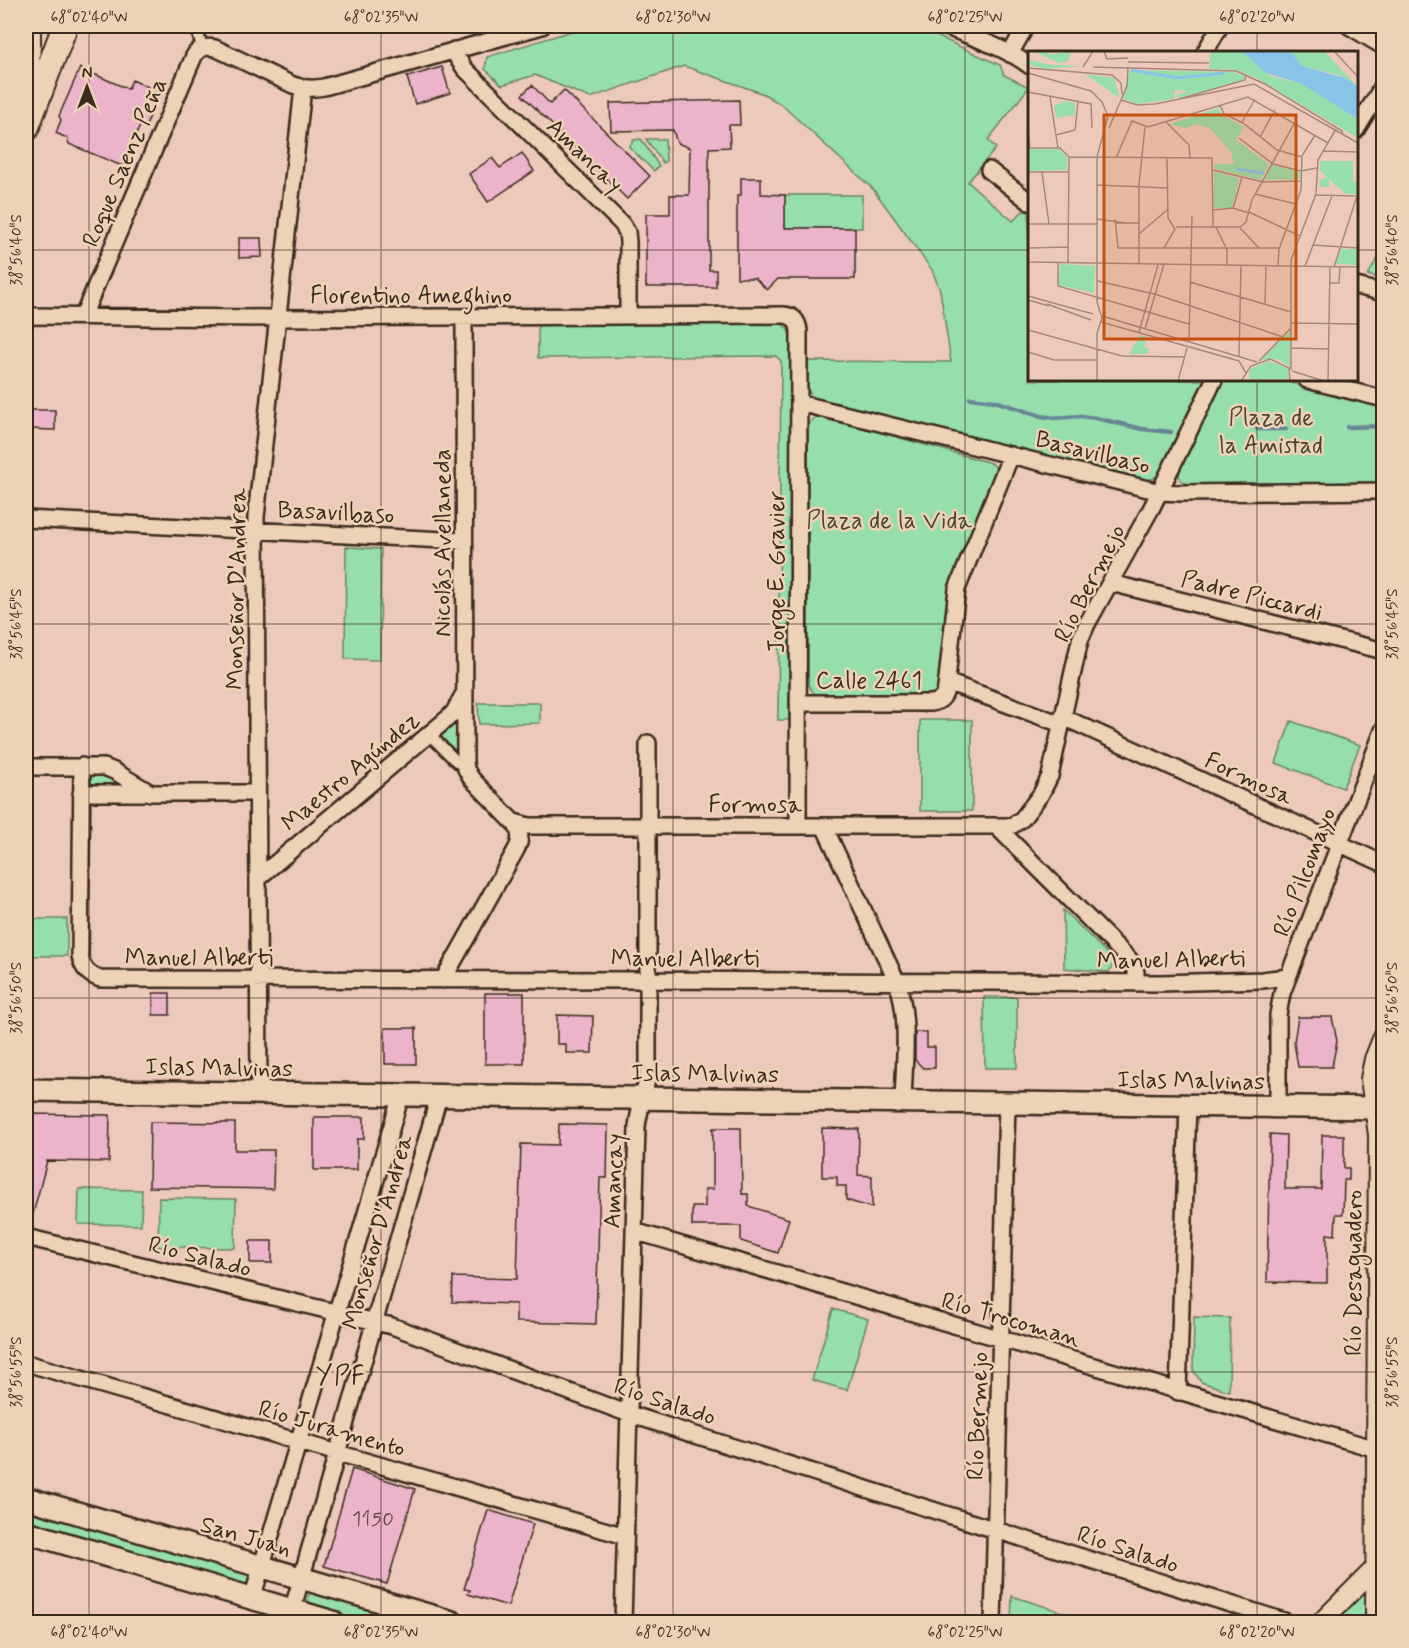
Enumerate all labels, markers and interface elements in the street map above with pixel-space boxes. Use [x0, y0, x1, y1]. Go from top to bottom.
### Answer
text: 68°02'40"W [51, 8, 127, 28]
text: 68°02'35"W [344, 8, 418, 28]
text: 68°02'30"W [636, 8, 710, 28]
text: 68°02'25"W [928, 8, 1002, 28]
text: 68°02'20"W [1219, 8, 1295, 28]
inset map [1028, 51, 1358, 381]
north arrow [57, 57, 117, 117]
text: N [82, 63, 92, 84]
street label: Roque Saenz Peña [76, 73, 175, 252]
street label: Amancay [539, 112, 629, 200]
text: 38°56'40"S [7, 214, 27, 286]
text: 38°56'40"S [1383, 214, 1403, 286]
street label: Florentino Ameghino [310, 281, 512, 315]
park label: Plaza de la Amistad [1219, 403, 1323, 462]
street label: Basavilbaso [1032, 424, 1153, 483]
street label: Nicolás Avellaneda [428, 449, 459, 637]
street label: Monseñor D'Andrea [220, 487, 255, 690]
street label: Jorge E. Gravier [762, 491, 795, 653]
street label: Basavilbaso [277, 495, 395, 532]
park label: Plaza de la Vida [806, 506, 972, 537]
street label: Río Bermejo [1047, 519, 1133, 648]
street label: Padre Piccardi [1178, 564, 1326, 629]
text: 38°56'45"S [7, 588, 27, 660]
text: 38°56'45"S [1383, 588, 1403, 660]
street label: Calle 2461 [816, 666, 922, 697]
street label: Maestro Agúndez [275, 705, 427, 839]
street label: Formosa [1199, 746, 1298, 813]
street label: Formosa [708, 790, 802, 821]
street label: Río Pilcomayo [1267, 804, 1344, 941]
street label: Manuel Alberti [125, 943, 273, 974]
street label: Manuel Alberti [611, 944, 759, 975]
street label: Manuel Alberti [1097, 944, 1245, 977]
text: 38°56'50"S [7, 962, 27, 1034]
text: 38°56'50"S [1383, 962, 1403, 1034]
street label: Islas Malvinas [145, 1052, 293, 1085]
street label: Islas Malvinas [631, 1058, 779, 1091]
street label: Islas Malvinas [1117, 1065, 1265, 1098]
street label: Monseñor D'Andrea [336, 1131, 421, 1334]
street label: Amancay [597, 1133, 632, 1229]
street label: Río Desaguadero [1339, 1190, 1372, 1356]
street label: Río Salado [145, 1230, 255, 1285]
street label: Río Trocoman [938, 1286, 1084, 1355]
text: 38°56'55"S [7, 1336, 27, 1408]
text: 38°56'55"S [1383, 1336, 1403, 1408]
street label: Río Bermejo [961, 1351, 996, 1481]
district label: YPF [316, 1360, 366, 1394]
street label: Río Salado [610, 1371, 719, 1433]
street label: Río Juramento [255, 1394, 409, 1465]
house number: 1150 [352, 1505, 394, 1533]
street label: San Juan [196, 1510, 295, 1565]
street label: Río Salado [1073, 1519, 1182, 1581]
text: 68°02'40"W [51, 1623, 127, 1643]
text: 68°02'35"W [344, 1623, 418, 1643]
text: 68°02'30"W [636, 1623, 710, 1643]
text: 68°02'25"W [928, 1623, 1002, 1643]
text: 68°02'20"W [1219, 1623, 1295, 1643]

